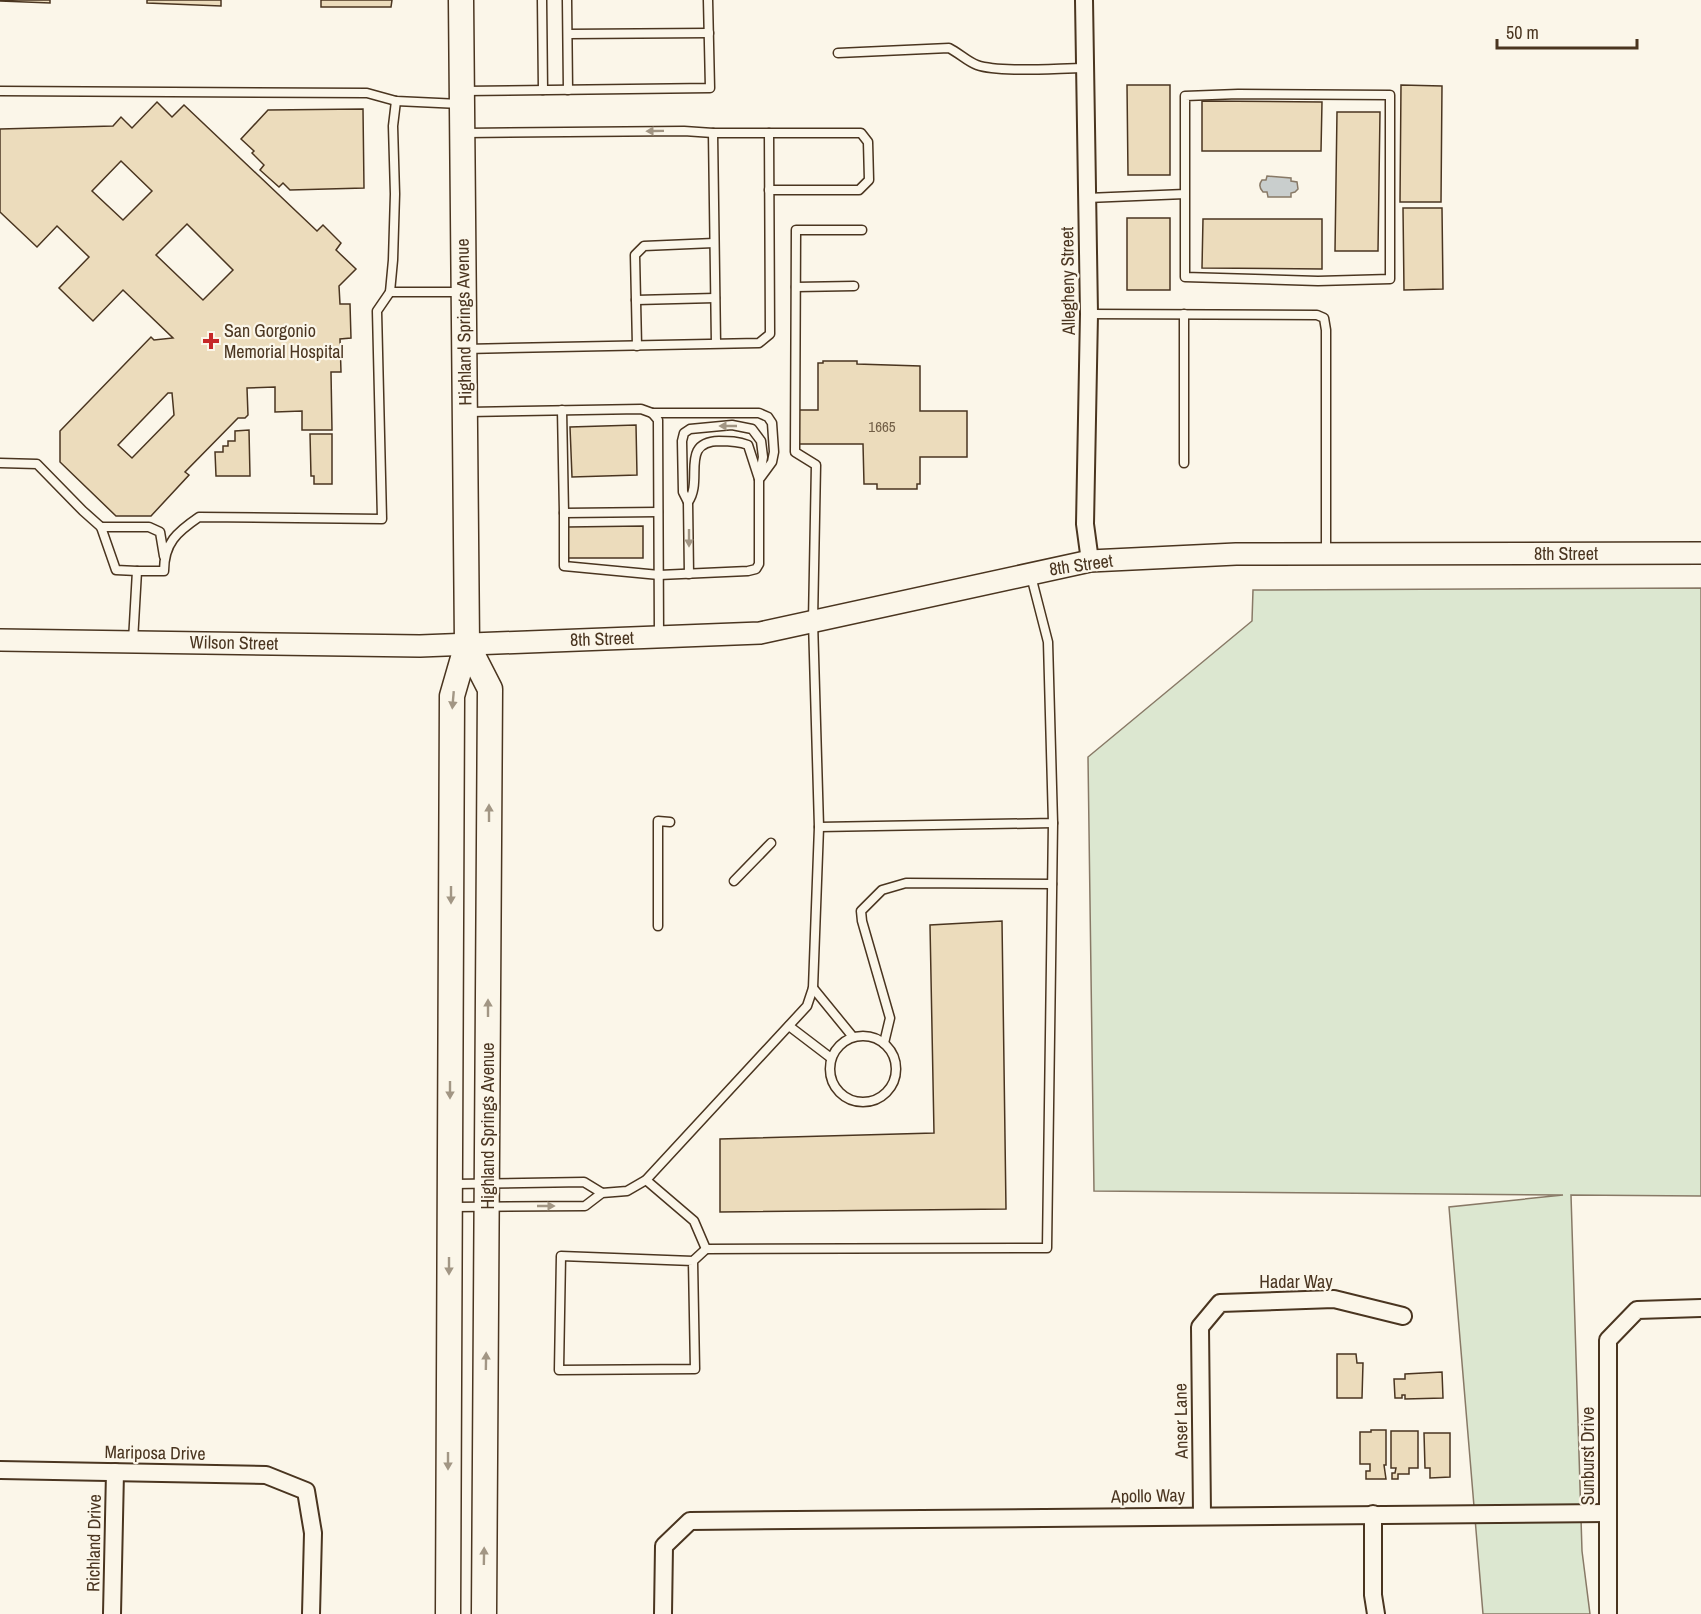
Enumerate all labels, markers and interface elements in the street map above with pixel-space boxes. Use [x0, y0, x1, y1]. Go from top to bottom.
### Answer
scale bar [1497, 12, 1636, 50]
text: 50 m [1506, 20, 1539, 45]
one-way arrow [645, 126, 664, 136]
street label: Allegheny Street [1054, 227, 1081, 336]
street label: Highland Springs Avenue [450, 238, 477, 406]
place label: San Gorgonio Memorial Hospital [224, 318, 344, 364]
marker: San Gorgonio Memorial Hospital [202, 332, 220, 350]
house number: 1665 [868, 416, 896, 437]
one-way arrow [718, 421, 737, 431]
one-way arrow [684, 528, 694, 547]
street label: 8th Street [1534, 541, 1598, 566]
street label: 8th Street [1047, 548, 1114, 581]
street label: 8th Street [570, 625, 634, 652]
street label: Wilson Street [189, 629, 279, 656]
one-way arrow [448, 691, 458, 710]
one-way arrow [484, 804, 494, 823]
one-way arrow [446, 886, 456, 905]
one-way arrow [483, 999, 493, 1018]
street label: Highland Springs Avenue [475, 1042, 500, 1210]
one-way arrow [445, 1081, 455, 1100]
one-way arrow [536, 1201, 555, 1211]
one-way arrow [444, 1256, 454, 1275]
street label: Hadar Way [1259, 1269, 1333, 1294]
one-way arrow [481, 1351, 491, 1370]
street label: Anser Lane [1167, 1383, 1194, 1460]
street label: Sunburst Drive [1575, 1407, 1600, 1505]
street label: Mariposa Drive [104, 1439, 206, 1466]
one-way arrow [444, 1451, 453, 1470]
street label: Apollo Way [1110, 1482, 1186, 1509]
street label: Richland Drive [80, 1494, 107, 1592]
one-way arrow [479, 1546, 489, 1565]

